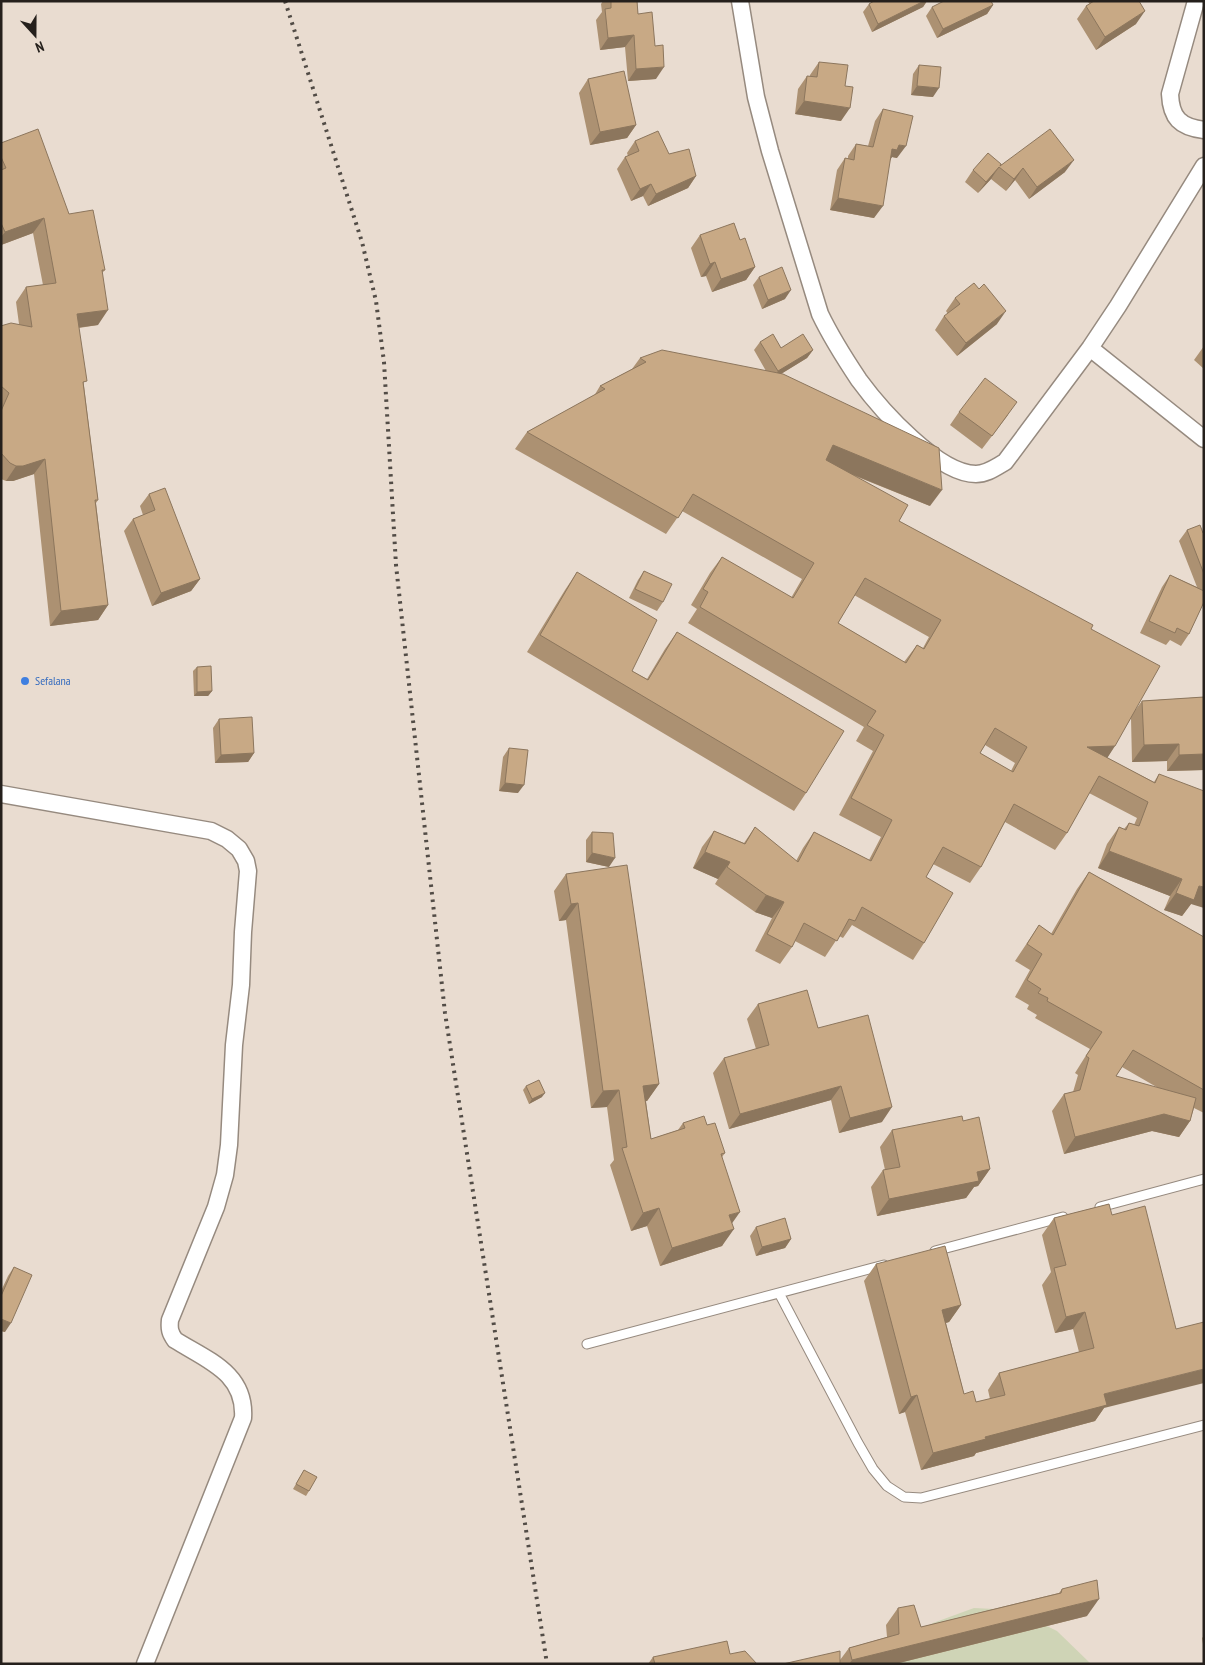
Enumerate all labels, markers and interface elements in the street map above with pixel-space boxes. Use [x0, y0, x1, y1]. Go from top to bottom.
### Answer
north arrow [10, 10, 60, 60]
text: N [33, 37, 46, 57]
place label: Sefalana [35, 673, 71, 688]
marker: Sefalana [19, 675, 31, 687]

